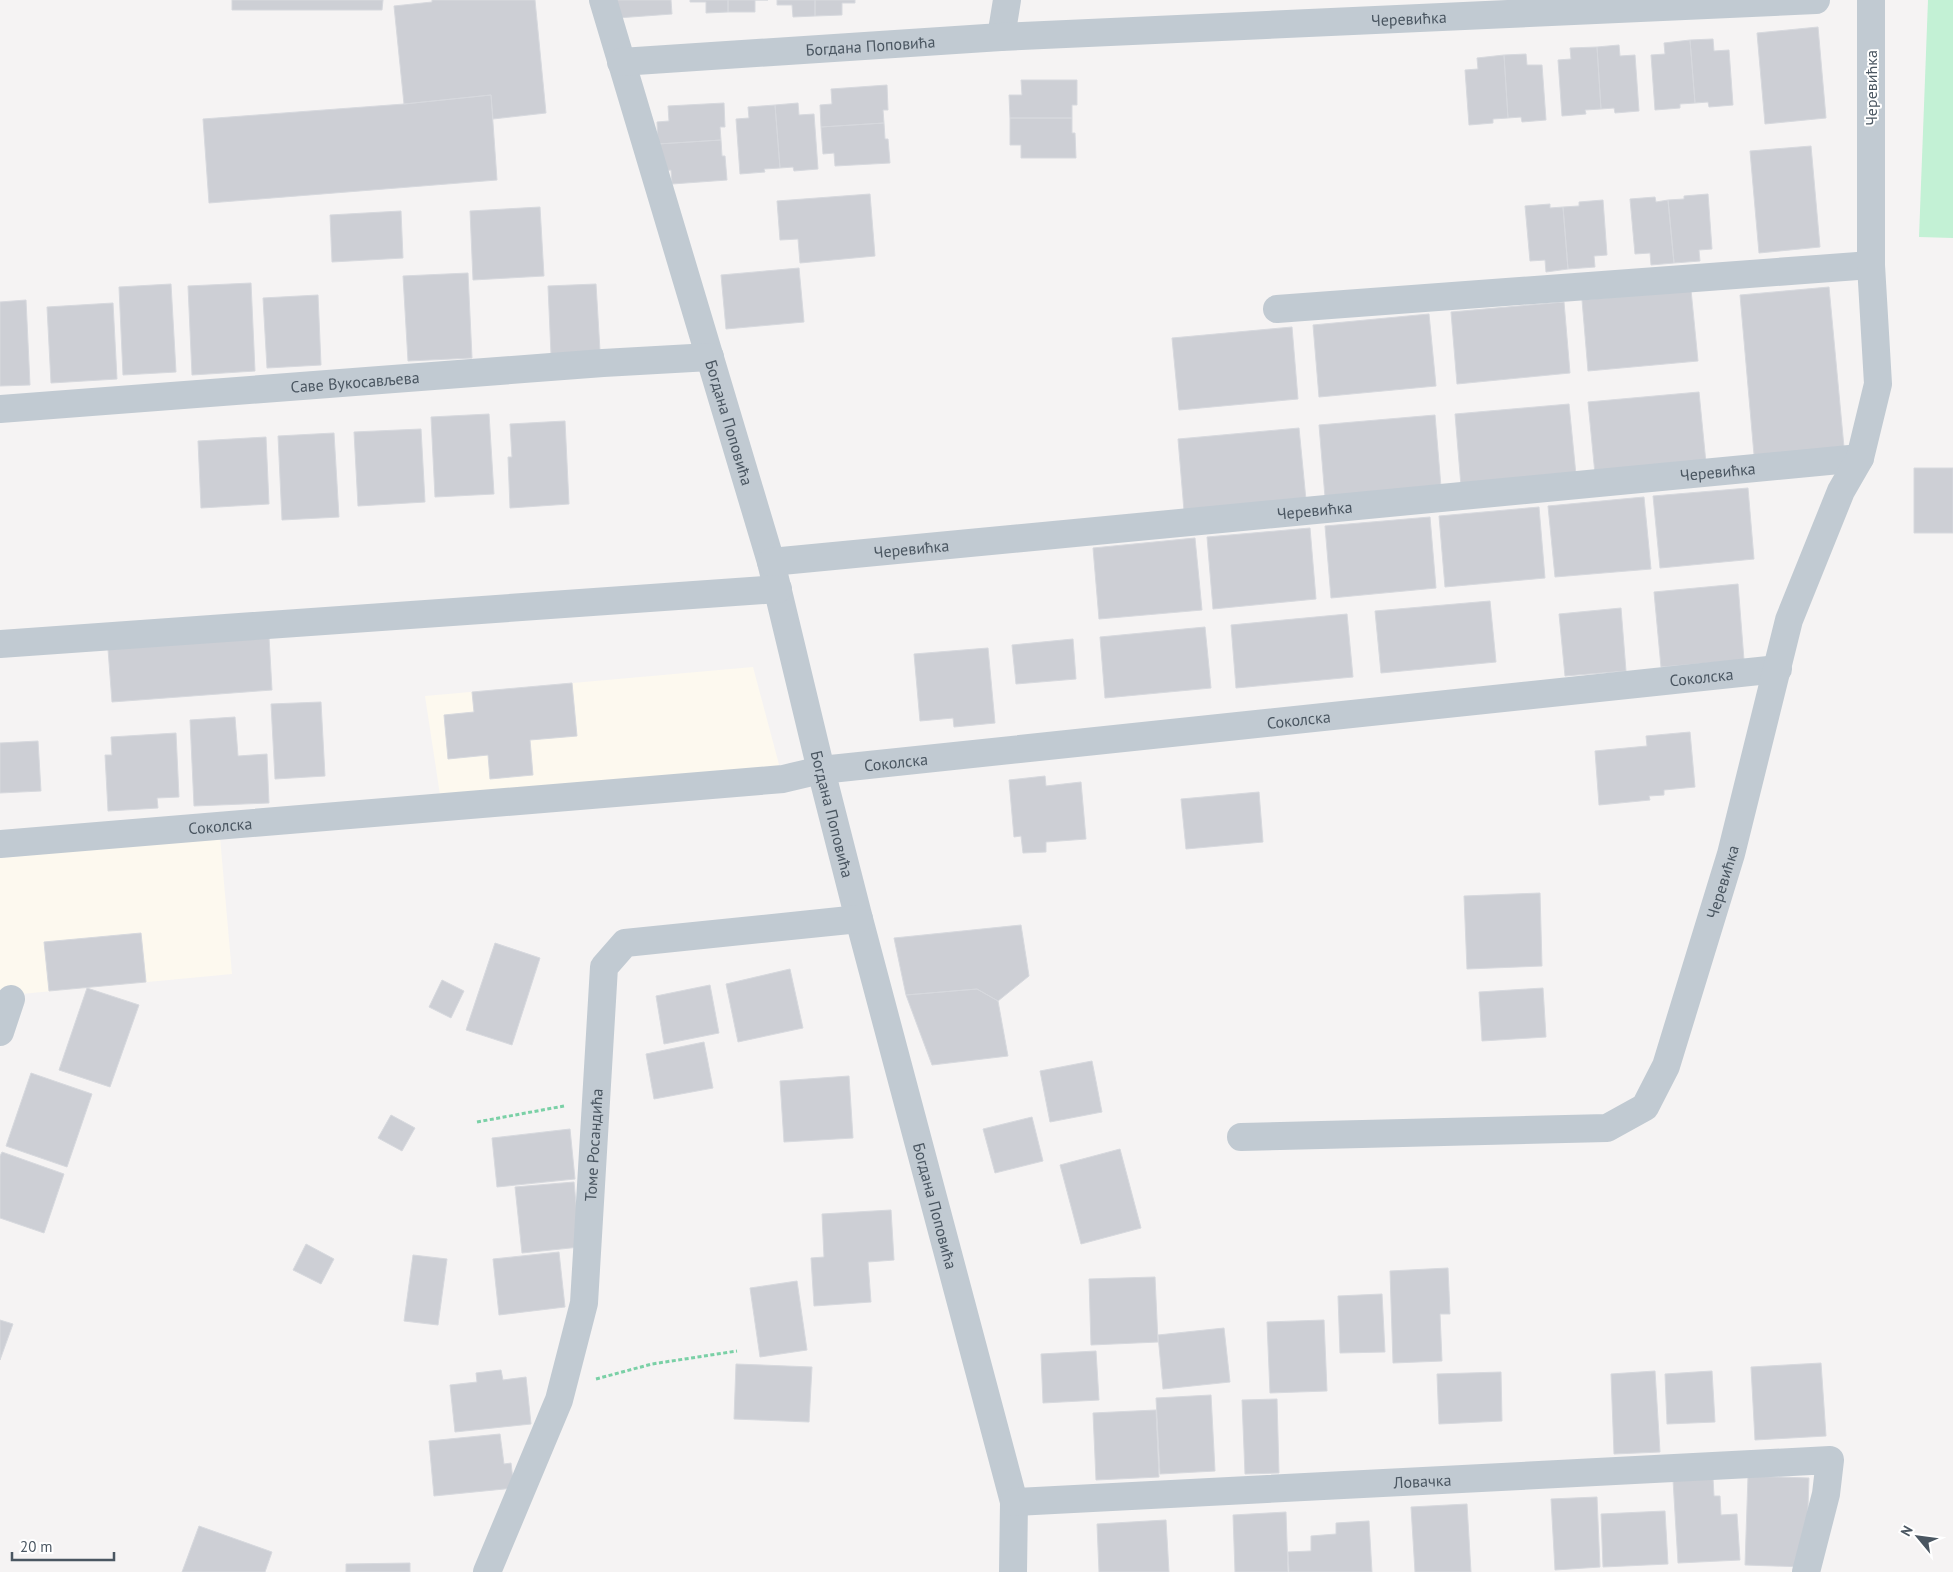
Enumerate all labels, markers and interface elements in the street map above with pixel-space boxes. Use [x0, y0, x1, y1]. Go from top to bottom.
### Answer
street label: Черевићка [1370, 7, 1447, 30]
street label: Богдана Поповића [805, 31, 936, 60]
street label: Черевићка [1861, 50, 1881, 126]
street label: Богдана Поповића [701, 357, 758, 488]
street label: Саве Вукосављева [290, 367, 420, 397]
street label: Черевићка [1679, 458, 1756, 485]
street label: Черевићка [1276, 497, 1353, 524]
street label: Черевићка [873, 535, 950, 562]
street label: Соколска [1668, 664, 1734, 690]
street label: Соколска [1266, 706, 1331, 733]
street label: Богдана Поповића [807, 749, 858, 880]
street label: Соколска [863, 749, 929, 775]
street label: Соколска [188, 813, 253, 838]
street label: Черевићка [1702, 843, 1743, 921]
street label: Томе Росандића [580, 1088, 607, 1202]
street label: Богдана Поповића [909, 1140, 962, 1271]
street label: Ловачка [1392, 1470, 1452, 1493]
north arrow [1893, 1512, 1943, 1562]
text: N [1897, 1522, 1917, 1539]
scale bar [12, 1530, 115, 1562]
text: 20 m [20, 1537, 53, 1556]

